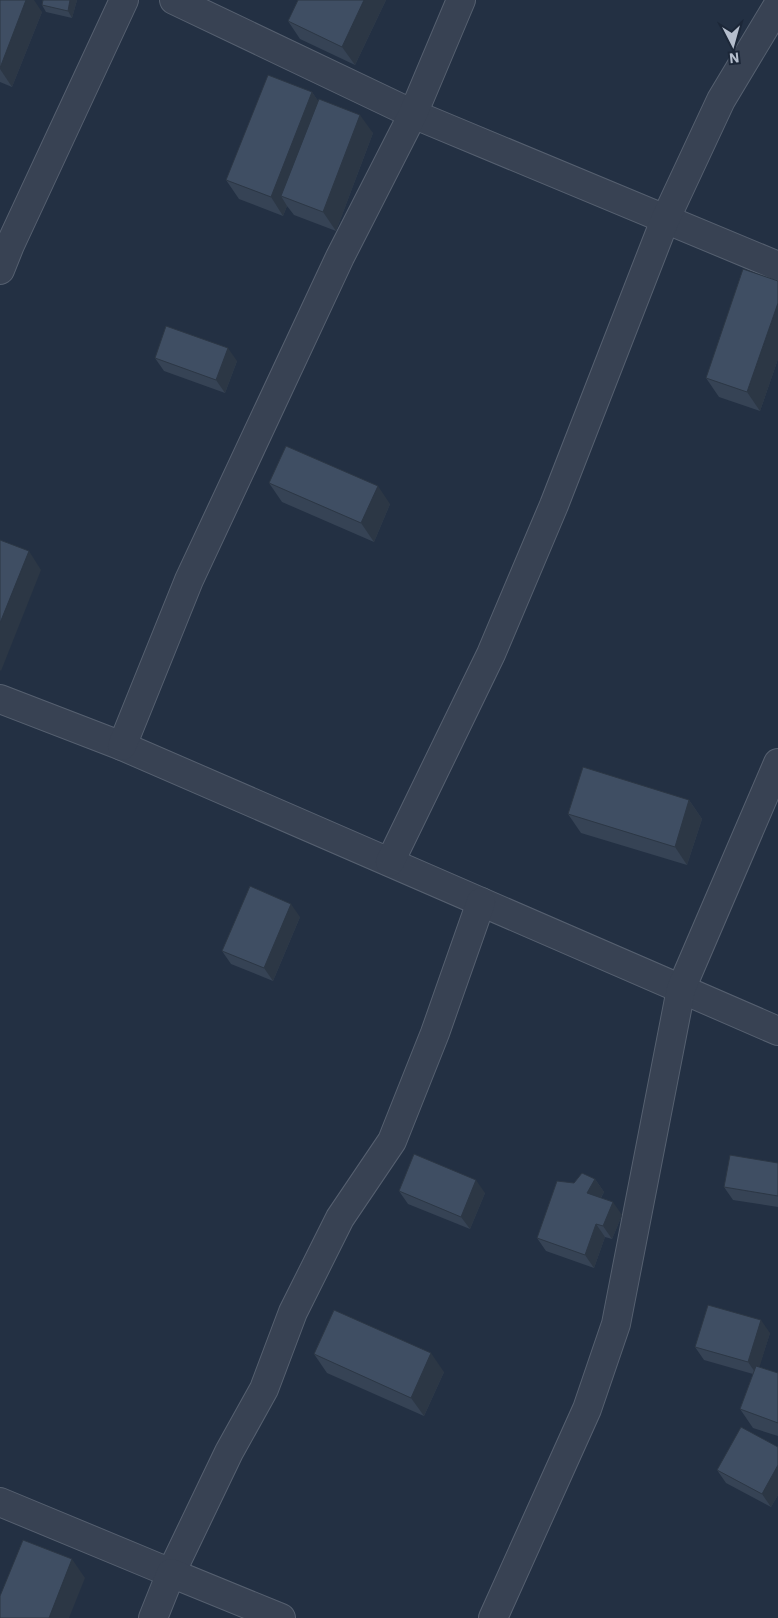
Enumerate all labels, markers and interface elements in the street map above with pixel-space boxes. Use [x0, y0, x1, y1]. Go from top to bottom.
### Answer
north arrow [708, 20, 758, 70]
text: N [728, 48, 740, 67]

